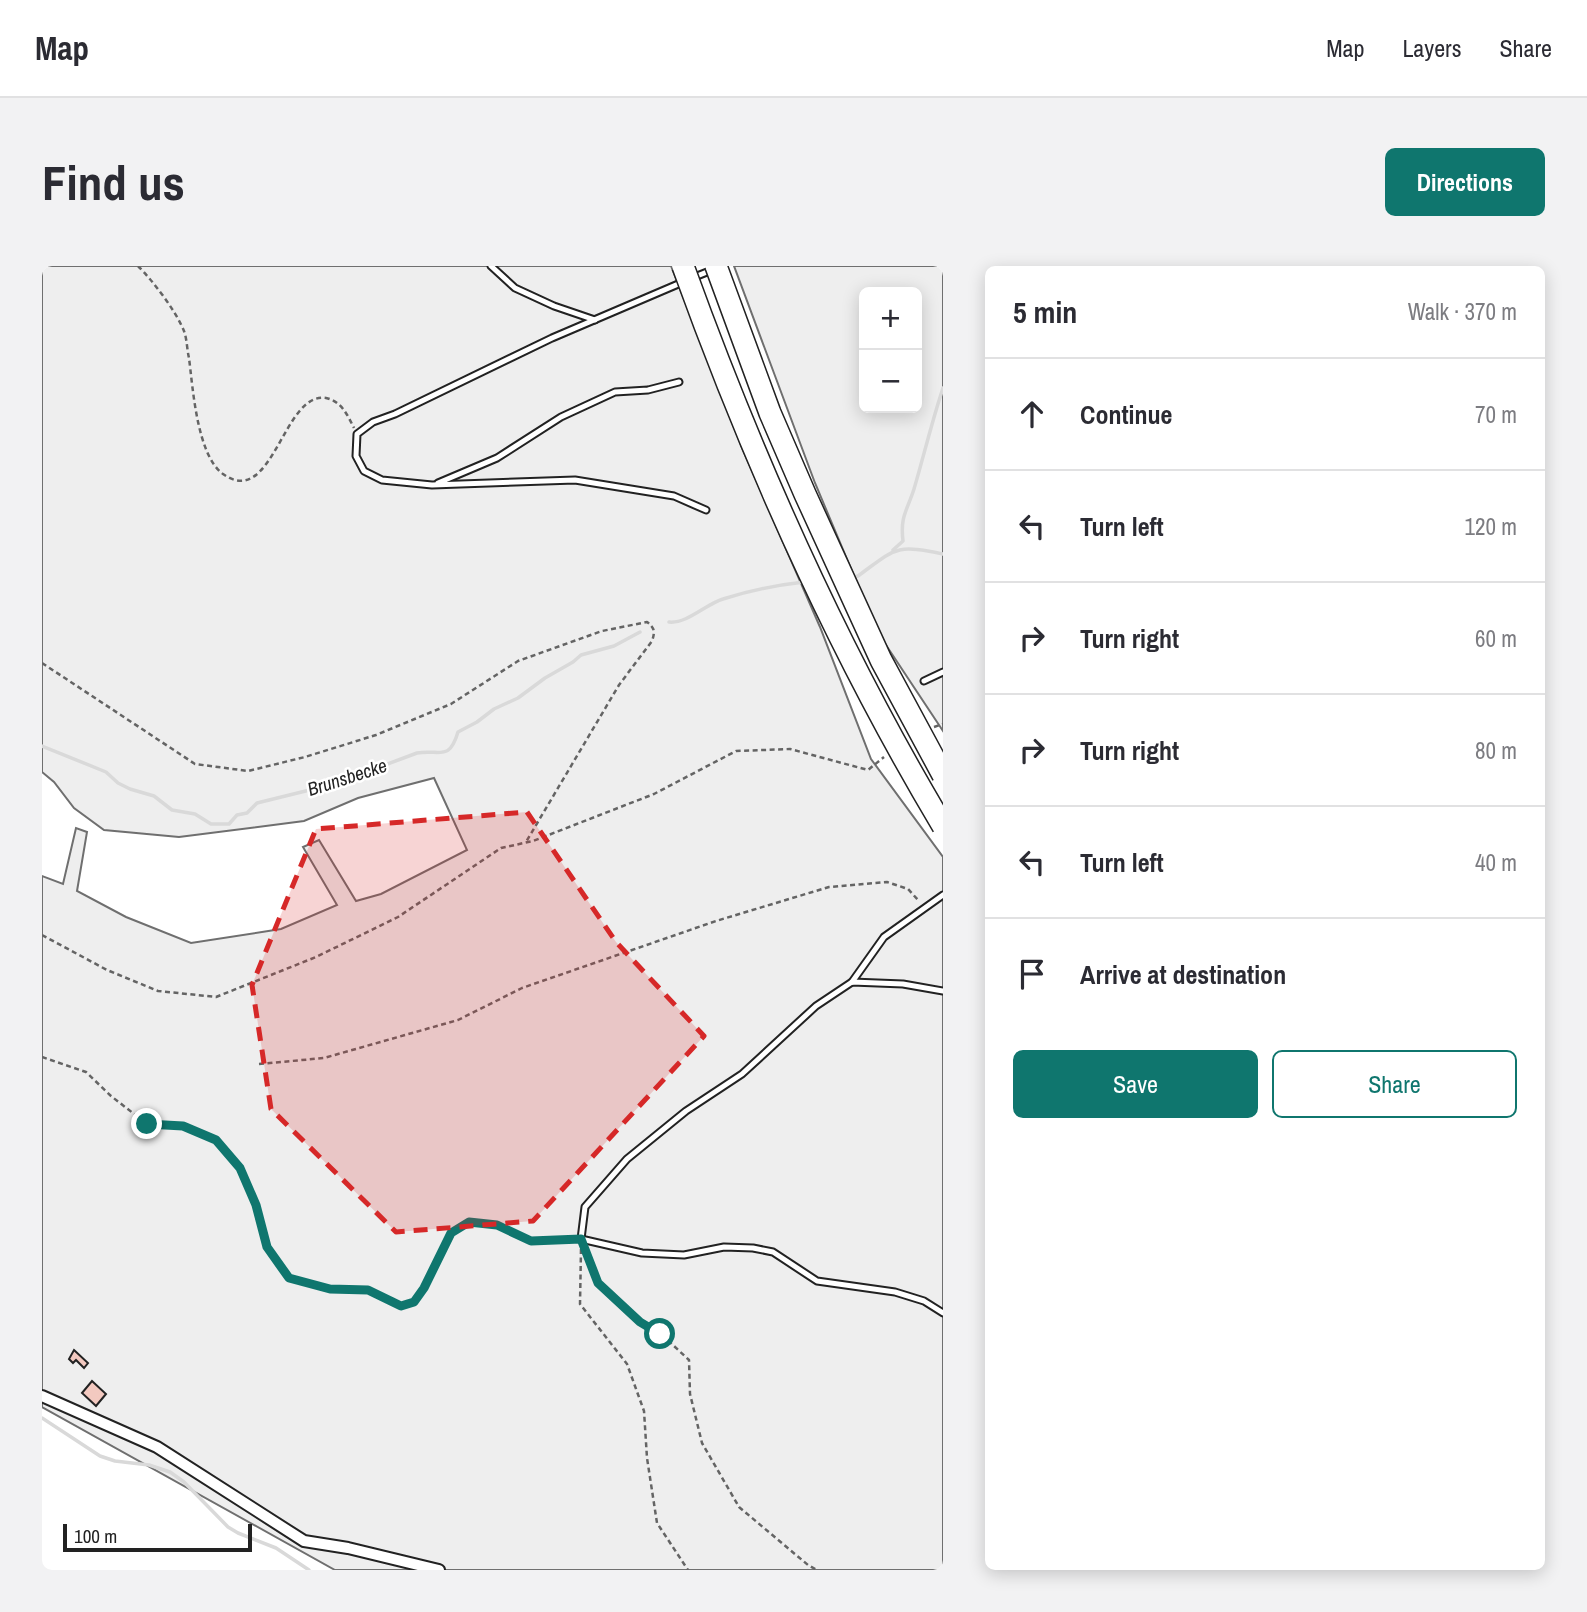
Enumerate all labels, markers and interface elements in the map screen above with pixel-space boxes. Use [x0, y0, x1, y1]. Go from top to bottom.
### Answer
text: Map [35, 26, 89, 70]
text: Map [1326, 32, 1364, 64]
text: Layers [1402, 32, 1461, 64]
text: Share [1499, 32, 1552, 64]
button: Directions [1385, 148, 1545, 216]
text: Find us [42, 149, 185, 215]
map controls [859, 287, 922, 413]
button: + [859, 287, 922, 350]
text: 5 min [1013, 292, 1077, 332]
text: Walk · 370 m [1408, 296, 1517, 327]
button: − [859, 350, 922, 413]
icon: ahead [1013, 395, 1051, 433]
text: Continue [1080, 397, 1172, 432]
text: 70 m [1475, 399, 1517, 430]
icon: left [1013, 507, 1051, 545]
text: Turn left [1080, 509, 1164, 544]
text: 120 m [1465, 511, 1517, 542]
icon: right [1013, 619, 1051, 657]
text: Turn right [1080, 621, 1179, 656]
text: 60 m [1475, 623, 1517, 654]
icon: right [1013, 731, 1051, 769]
text: Turn right [1080, 733, 1179, 768]
text: 80 m [1475, 735, 1517, 766]
water label: Brunsbecke [304, 752, 390, 802]
icon: left [1013, 843, 1051, 881]
text: Turn left [1080, 845, 1164, 880]
text: 40 m [1475, 847, 1517, 878]
icon: arrive [1013, 955, 1051, 993]
text: Arrive at destination [1080, 957, 1286, 992]
button: Save [1013, 1050, 1258, 1118]
button: Share [1272, 1050, 1517, 1118]
route end [131, 1108, 162, 1139]
route start [644, 1318, 675, 1349]
scale bar [63, 1521, 252, 1553]
text: 100 m [74, 1523, 117, 1549]

